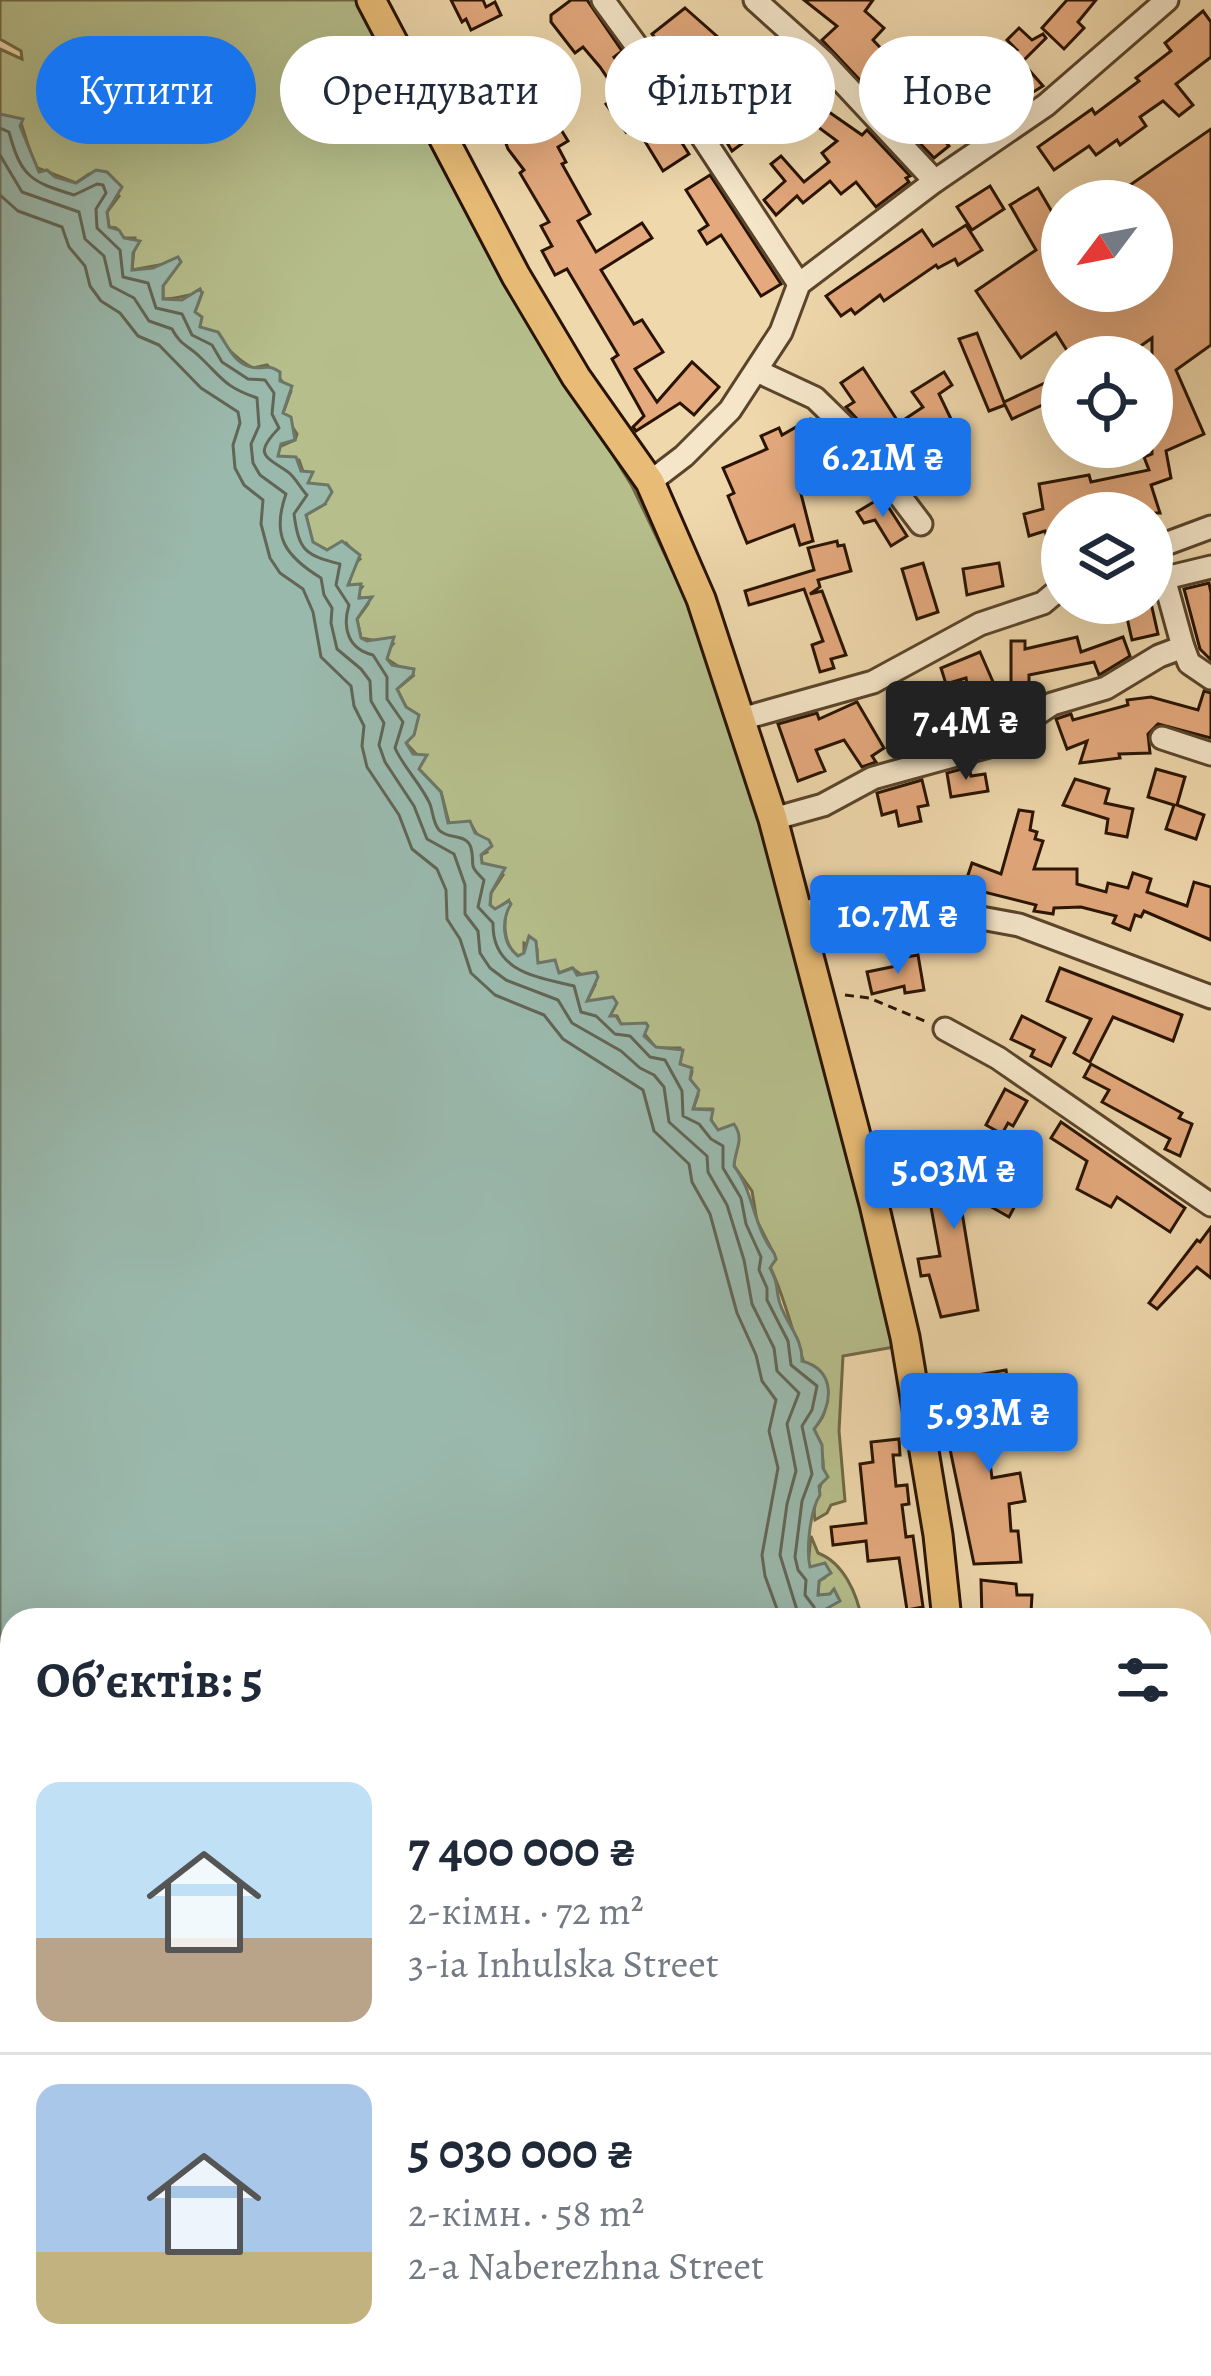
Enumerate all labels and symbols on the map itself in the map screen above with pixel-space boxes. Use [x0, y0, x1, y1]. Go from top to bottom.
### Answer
north arrow [1041, 180, 1173, 312]
pin: 6.21M ₴ [772, 418, 994, 520]
pin: 7.4M ₴ [868, 681, 1064, 783]
pin: 10.7M ₴ [787, 875, 1009, 977]
pin: 5.03M ₴ [843, 1130, 1065, 1232]
pin: 5.93M ₴ [878, 1373, 1100, 1475]

